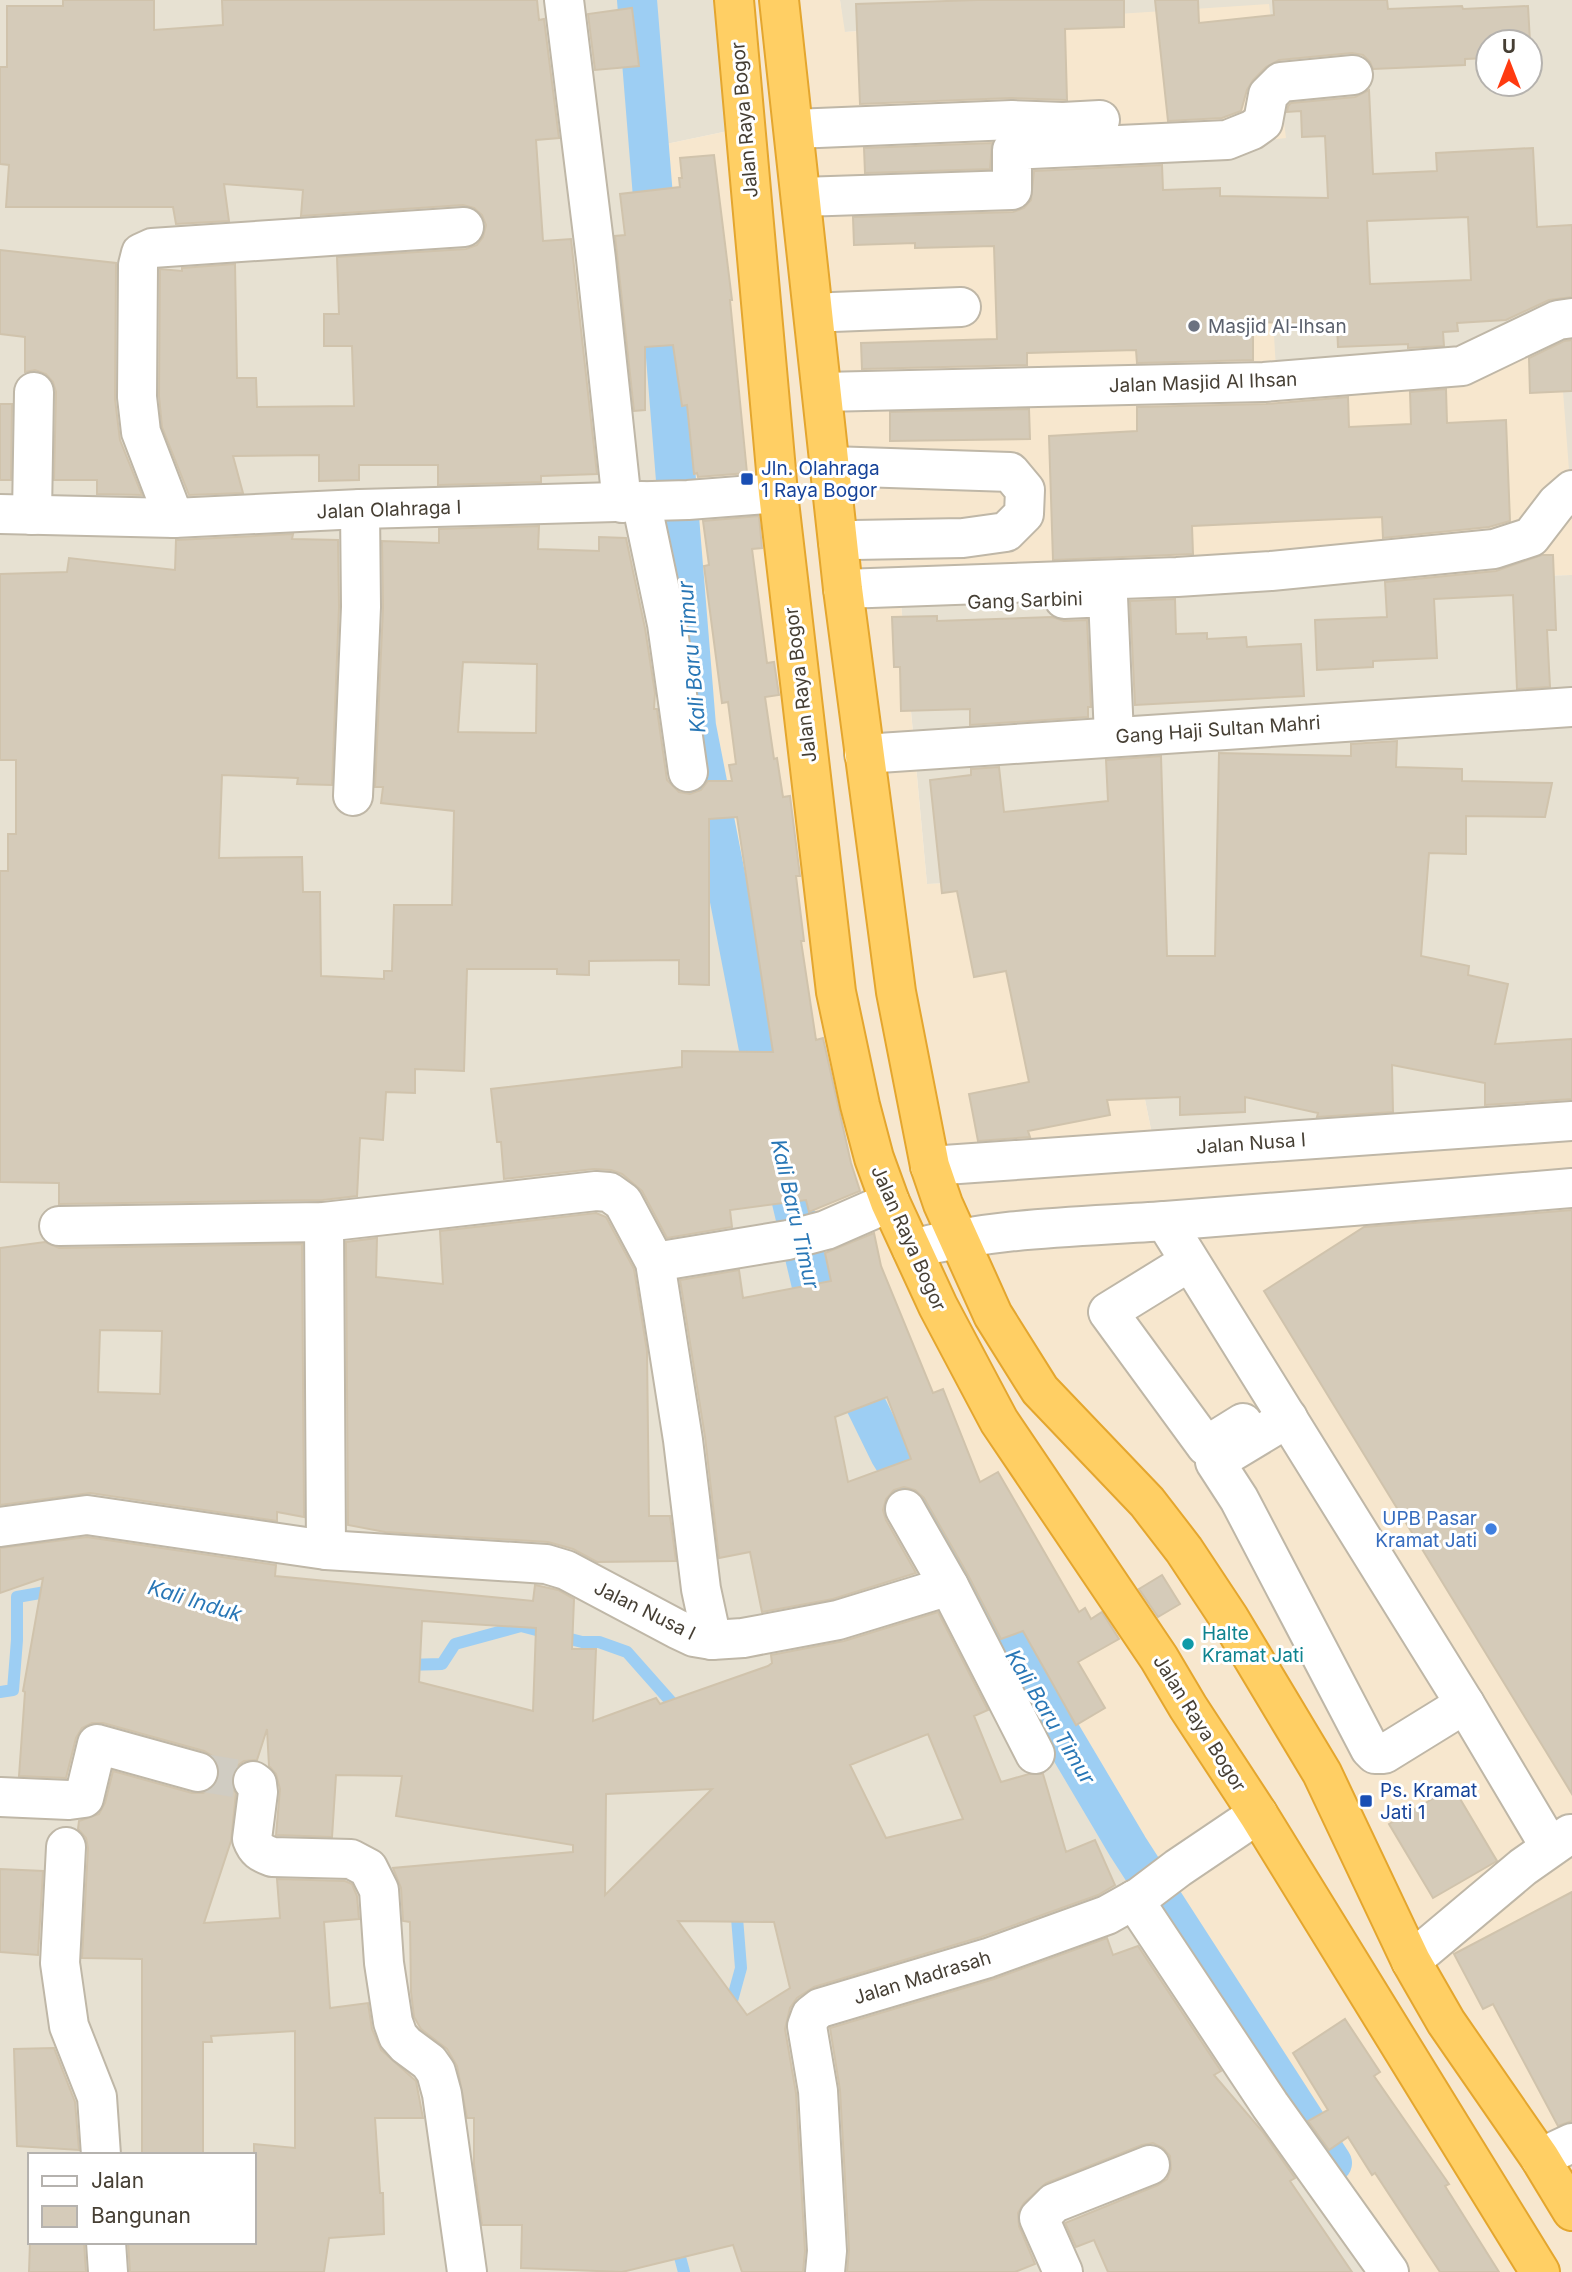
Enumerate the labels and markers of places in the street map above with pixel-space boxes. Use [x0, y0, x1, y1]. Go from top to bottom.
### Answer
place label: Masjid Al-Ihsan [1208, 315, 1347, 338]
marker: Masjid Al-Ihsan [1186, 318, 1202, 334]
place label: Jln. Olahraga 1 Raya Bogor [761, 457, 880, 502]
marker: Jln. Olahraga 1 Raya Bogor [739, 471, 755, 487]
place label: UPB Pasar Kramat Jati [1375, 1507, 1477, 1552]
marker: UPB Pasar Kramat Jati [1483, 1521, 1499, 1537]
place label: Halte Kramat Jati [1202, 1622, 1304, 1667]
marker: Halte Kramat Jati [1180, 1636, 1196, 1652]
place label: Ps. Kramat Jati 1 [1380, 1779, 1477, 1824]
marker: Ps. Kramat Jati 1 [1358, 1793, 1374, 1809]

